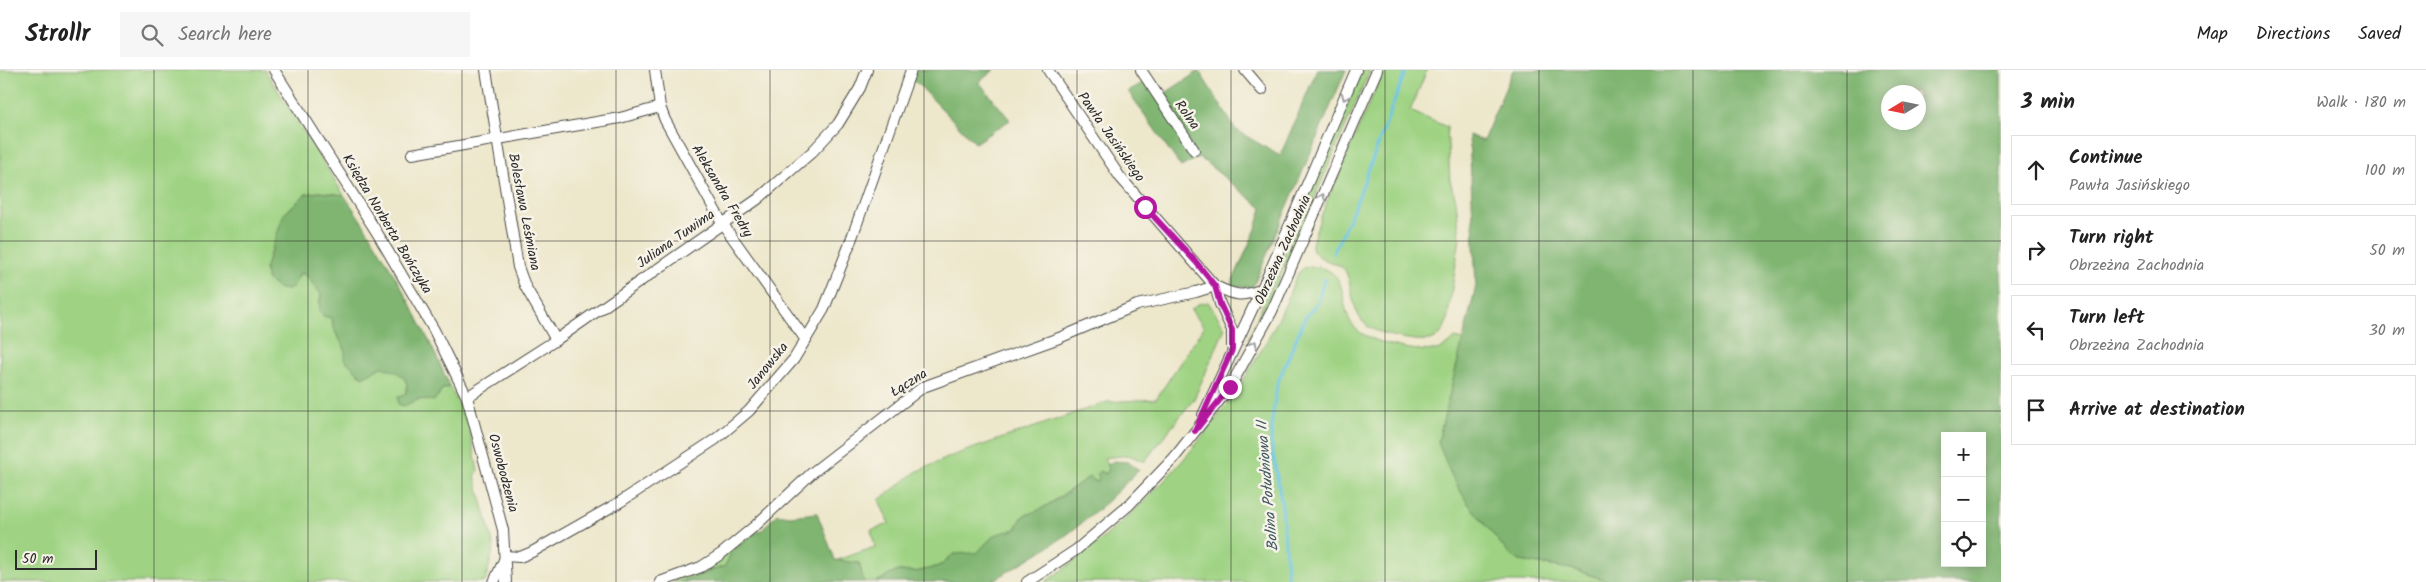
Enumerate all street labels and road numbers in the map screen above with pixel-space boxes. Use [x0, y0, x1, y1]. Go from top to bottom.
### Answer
street label: Pawła Jasińskiego [1072, 87, 1150, 187]
street label: Rolna [1169, 96, 1205, 134]
street label: Aleksandra Fredry [686, 140, 759, 242]
street label: Księdza Norberta Bończyka [336, 150, 438, 298]
street label: Bolesława Leśmiana [502, 151, 546, 273]
street label: Obrzeżna Zachodnia [1249, 191, 1317, 309]
street label: Juliana Tuwima [632, 204, 720, 274]
street label: Janowska [742, 338, 794, 394]
street label: Łączna [886, 363, 932, 403]
street label: Oswobodzenia [482, 431, 524, 515]

